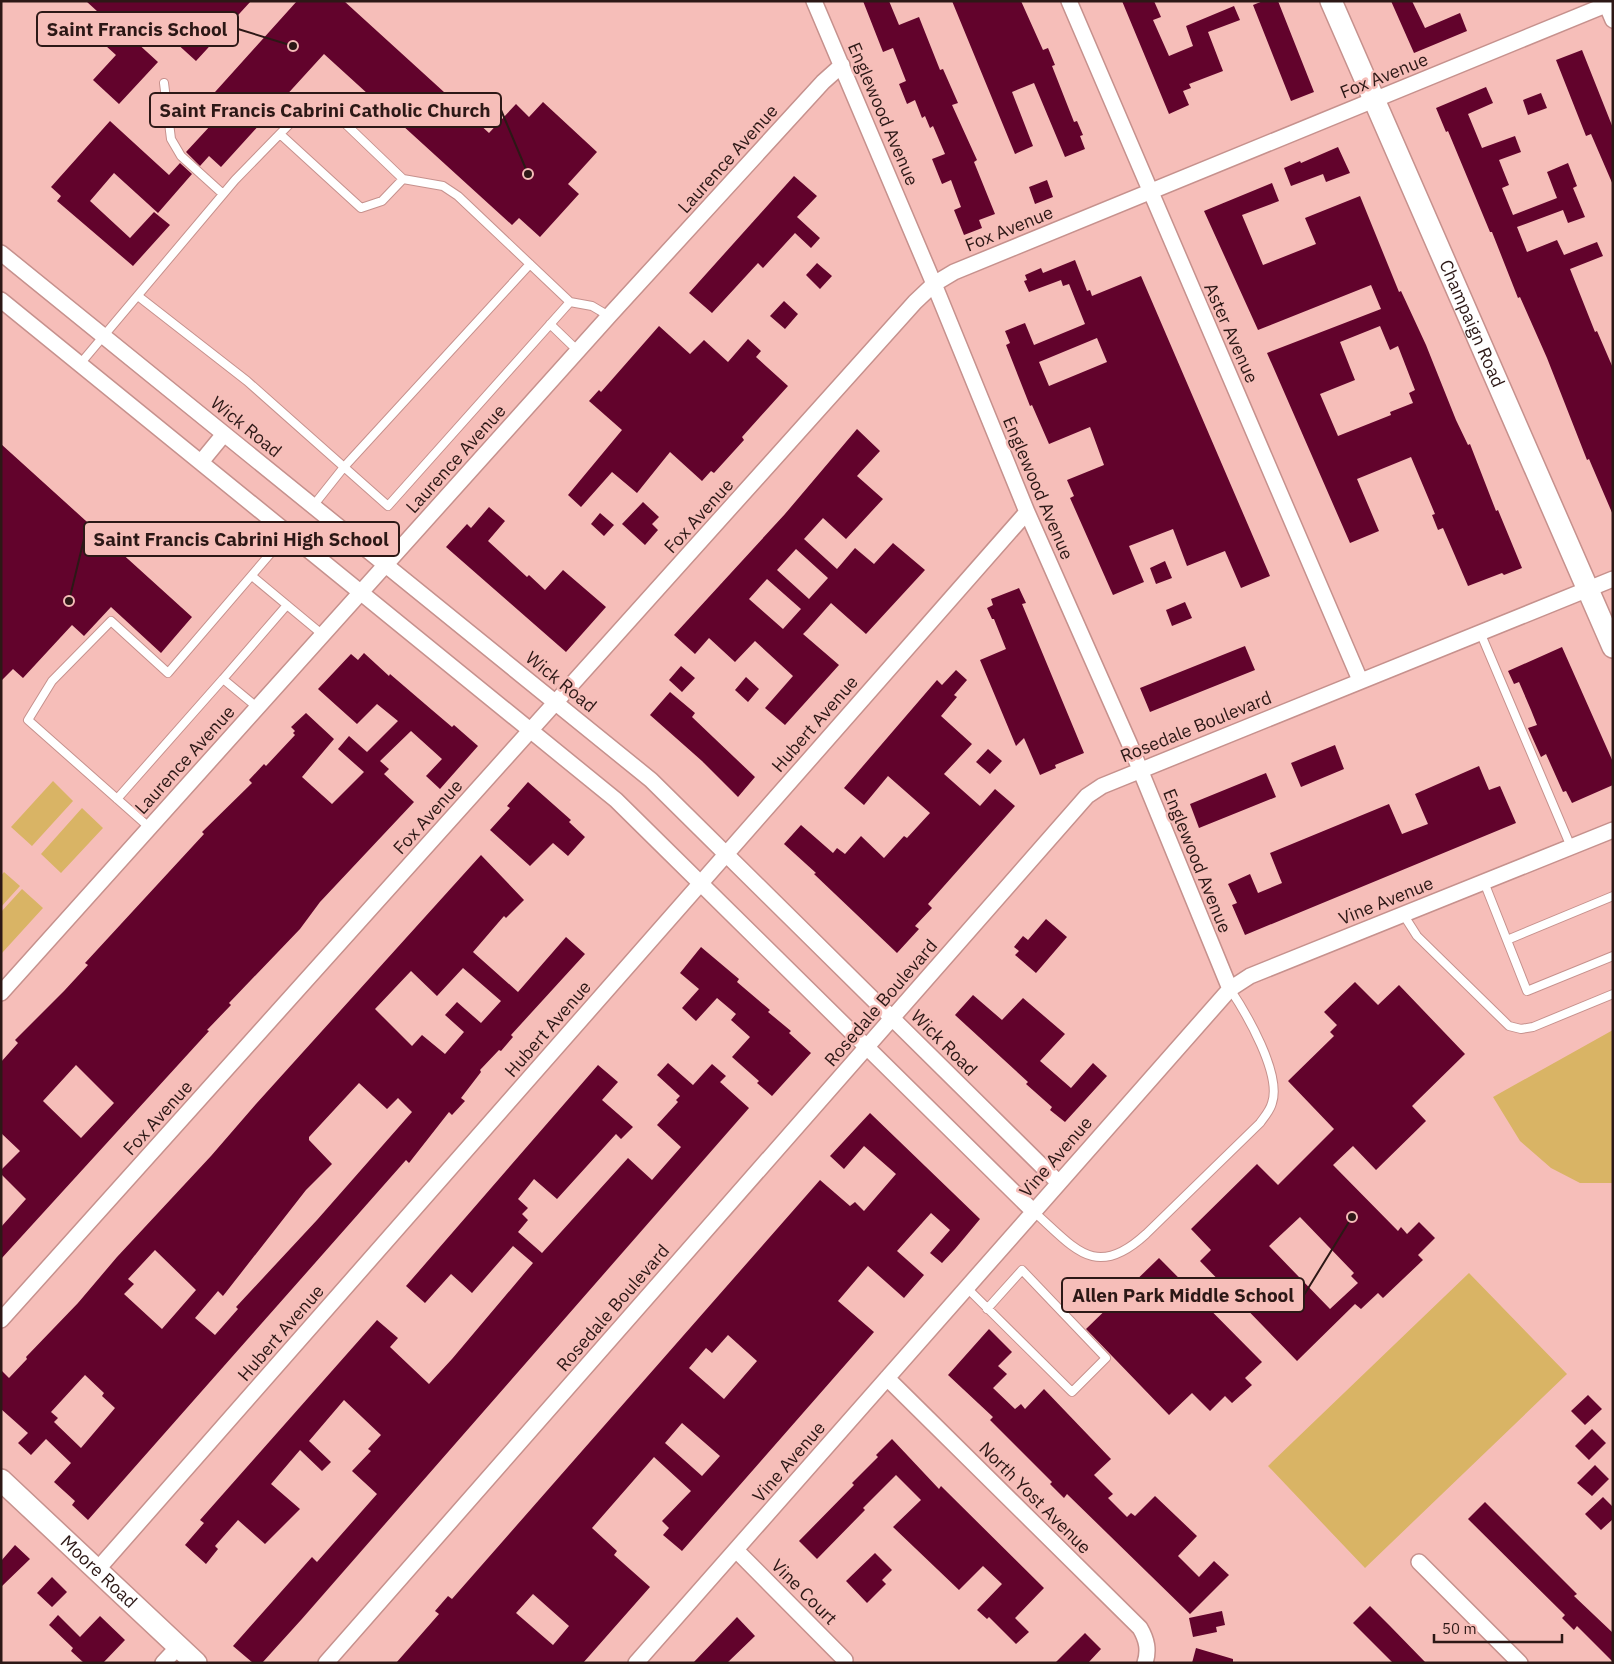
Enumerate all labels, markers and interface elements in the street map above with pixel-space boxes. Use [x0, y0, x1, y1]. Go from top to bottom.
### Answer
callout: Saint Francis School [37, 12, 238, 46]
text: Saint Francis School [47, 17, 228, 41]
street label: Englewood Avenue [843, 39, 924, 189]
street label: Fox Avenue [1336, 47, 1431, 104]
callout: Saint Francis Cabrini Catholic Church [150, 93, 501, 127]
text: Saint Francis Cabrini Catholic Church [159, 98, 491, 122]
street label: Laurence Avenue [673, 99, 783, 218]
street label: Fox Avenue [961, 200, 1056, 257]
street label: Champaign Road [1434, 256, 1510, 391]
street label: Aster Avenue [1199, 279, 1264, 387]
street label: Wick Road [206, 391, 286, 462]
street label: Laurence Avenue [401, 399, 511, 518]
street label: Englewood Avenue [998, 413, 1079, 563]
street label: Fox Avenue [659, 473, 738, 558]
callout: Saint Francis Cabrini High School [84, 522, 399, 556]
text: Saint Francis Cabrini High School [93, 527, 389, 551]
street label: Wick Road [521, 646, 601, 717]
street label: Hubert Avenue [766, 671, 863, 777]
street label: Rosedale Boulevard [1117, 686, 1275, 767]
street label: Laurence Avenue [130, 700, 240, 819]
street label: Fox Avenue [388, 774, 467, 859]
street label: Englewood Avenue [1158, 785, 1237, 936]
street label: Vine Avenue [1335, 871, 1437, 930]
street label: Rosedale Boulevard [819, 934, 942, 1071]
street label: Hubert Avenue [499, 976, 596, 1082]
street label: Wick Road [906, 1005, 982, 1081]
street label: Fox Avenue [118, 1075, 197, 1160]
street label: Vine Avenue [1014, 1111, 1097, 1202]
street label: Rosedale Boulevard [551, 1239, 674, 1376]
callout: Allen Park Middle School [1062, 1278, 1304, 1312]
street label: Hubert Avenue [232, 1280, 329, 1386]
text: Allen Park Middle School [1072, 1283, 1294, 1307]
street label: Vine Avenue [747, 1416, 830, 1507]
street label: North Yost Avenue [974, 1437, 1096, 1559]
street label: Moore Road [56, 1530, 142, 1613]
street label: Vine Court [766, 1554, 842, 1630]
scale bar [1434, 1612, 1562, 1644]
text: 50 m [1442, 1619, 1477, 1638]

